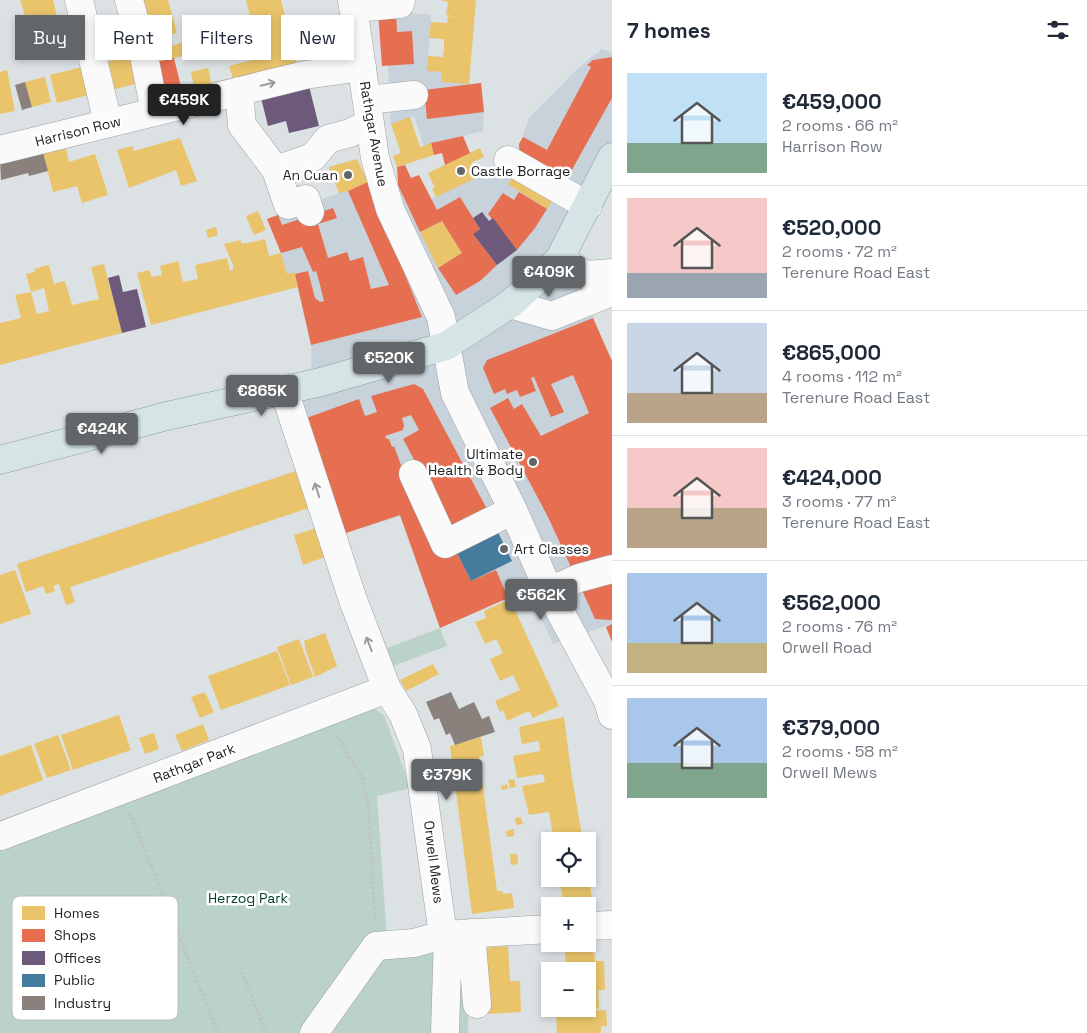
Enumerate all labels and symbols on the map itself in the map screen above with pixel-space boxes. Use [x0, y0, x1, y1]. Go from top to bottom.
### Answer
one-way arrow [260, 79, 276, 88]
street label: Rathgar Avenue [356, 80, 392, 188]
pin: €459K [149, 84, 219, 126]
street label: Harrison Row [33, 112, 123, 150]
place label: Castle Borrage [471, 162, 570, 180]
marker: Castle Borrage [455, 165, 467, 177]
place label: An Cuan [283, 166, 338, 184]
marker: An Cuan [342, 169, 354, 181]
pin: €409K [514, 256, 584, 298]
pin: €520K [354, 342, 424, 384]
pin: €865K [227, 374, 297, 417]
pin: €424K [67, 412, 137, 455]
place label: Ultimate Health & Body [428, 445, 523, 479]
marker: Ultimate Health & Body [527, 456, 539, 468]
one-way arrow [312, 483, 321, 498]
place label: Art Classes [514, 540, 589, 558]
marker: Art Classes [498, 543, 510, 555]
pin: €562K [506, 578, 576, 621]
one-way arrow [364, 636, 373, 651]
street label: Rathgar Park [150, 739, 238, 787]
pin: €379K [412, 758, 482, 801]
street label: Orwell Mews [420, 820, 448, 904]
park label: Herzog Park [208, 889, 289, 907]
legend [12, 896, 178, 1020]
text: Homes [54, 904, 100, 922]
text: Shops [54, 926, 96, 944]
text: Offices [54, 949, 101, 967]
text: Public [54, 971, 95, 989]
text: Industry [54, 994, 111, 1012]

